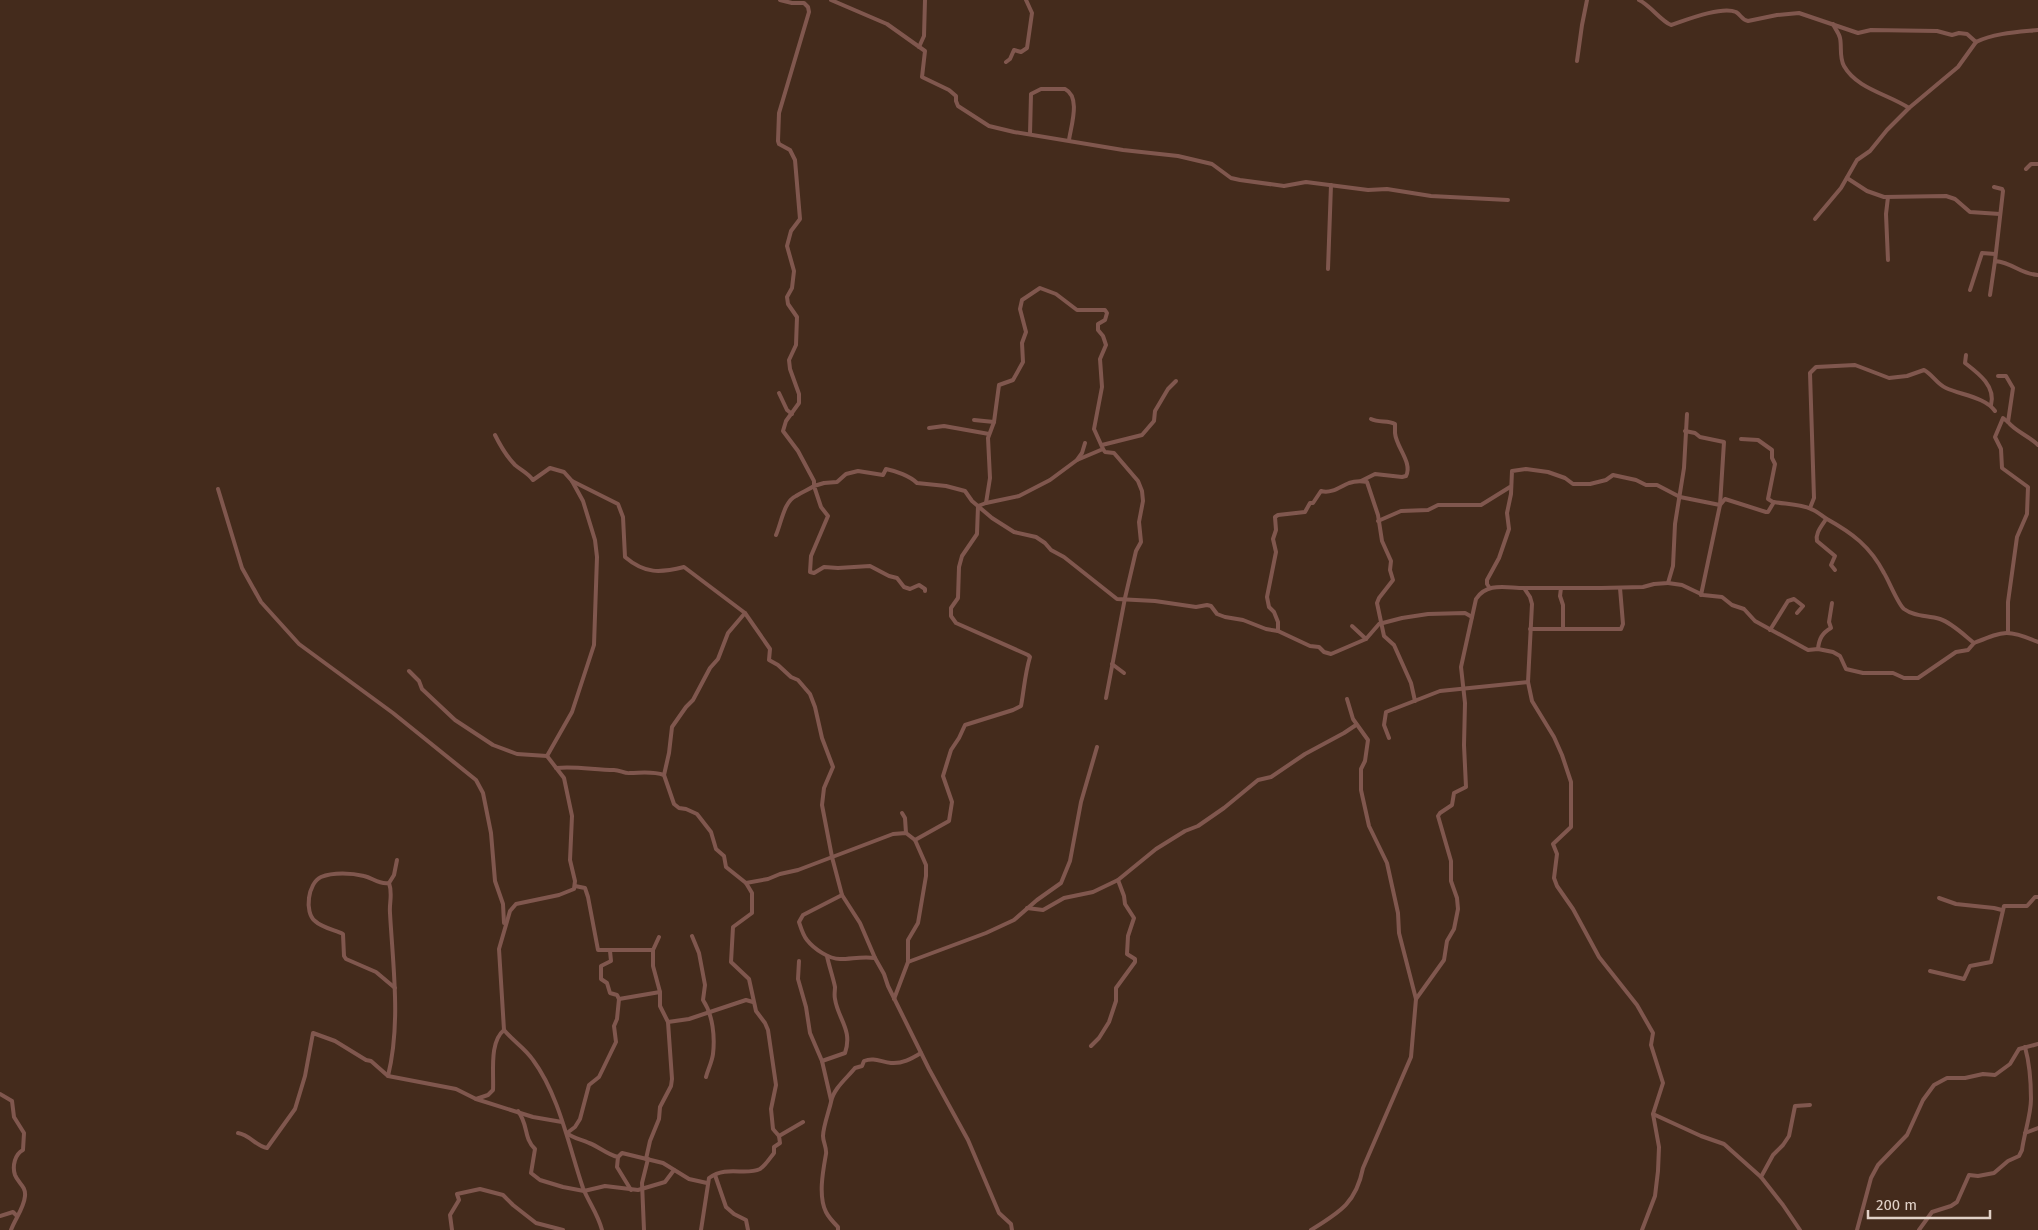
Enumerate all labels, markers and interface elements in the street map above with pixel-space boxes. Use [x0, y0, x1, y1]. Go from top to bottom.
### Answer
scale bar [1868, 1188, 1990, 1220]
text: 200 m [1876, 1196, 1917, 1214]

